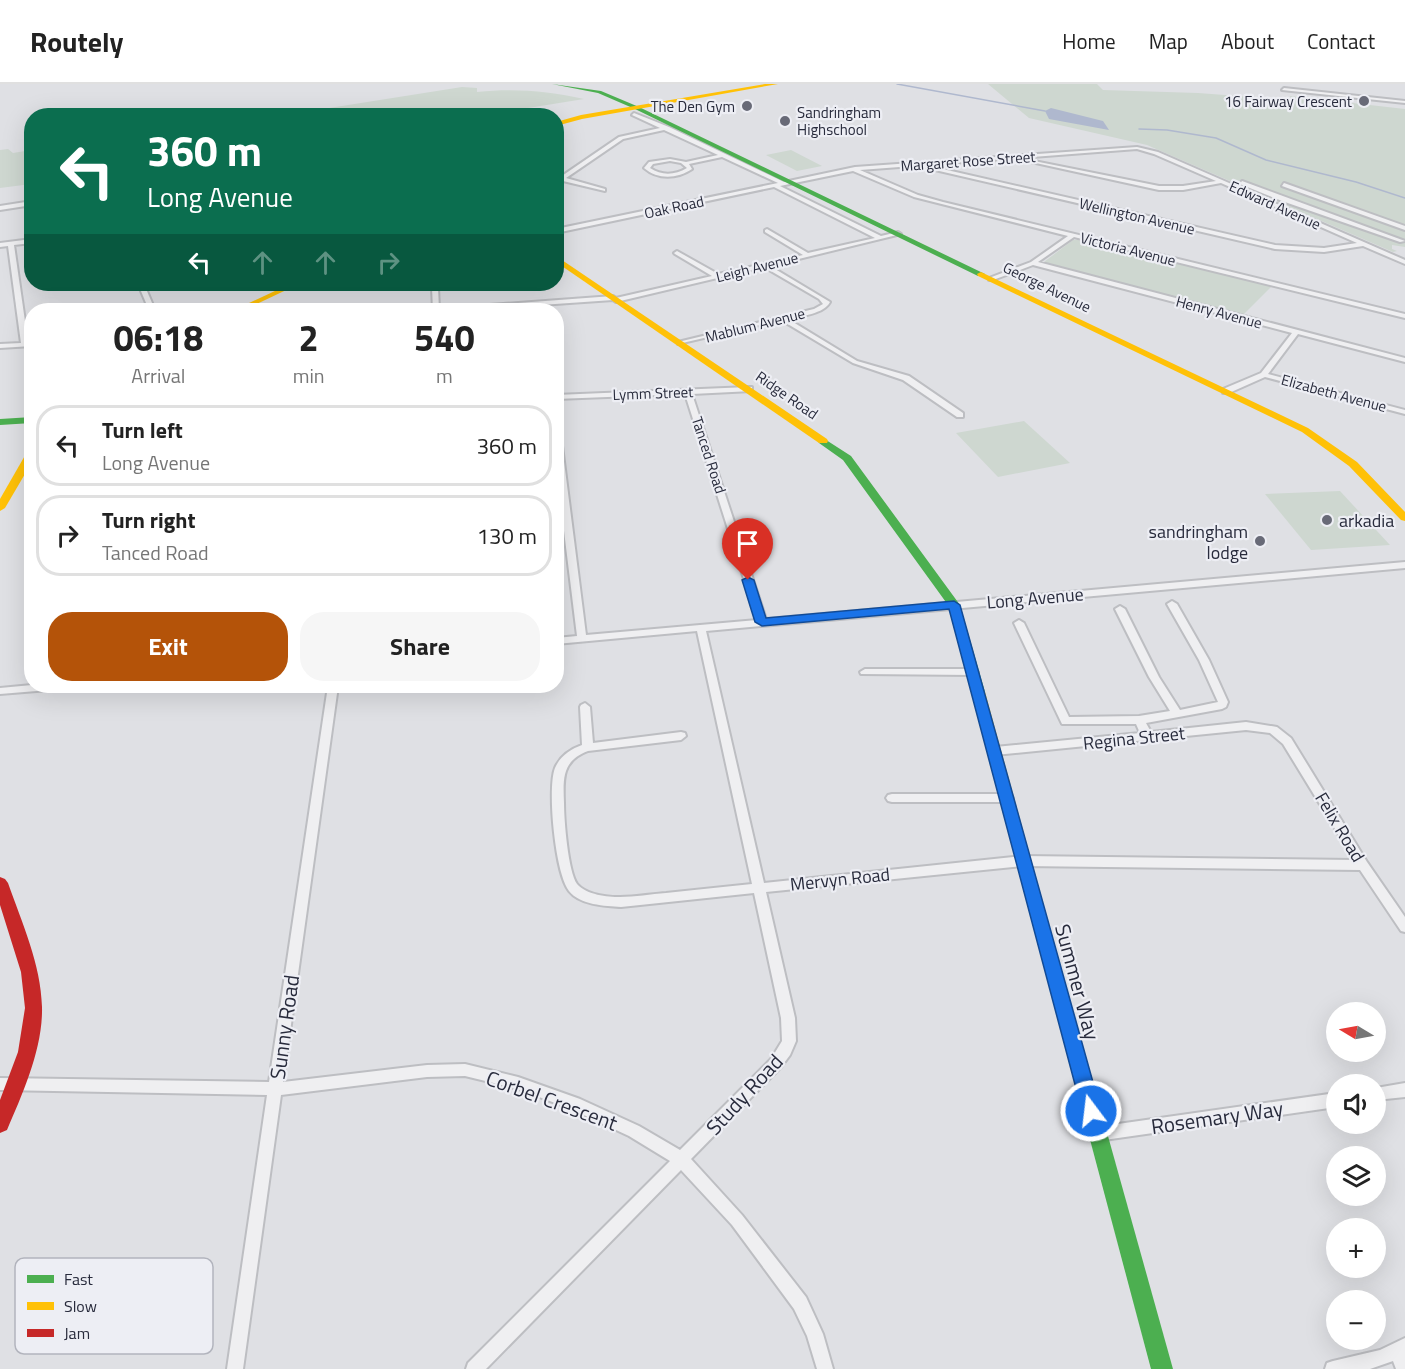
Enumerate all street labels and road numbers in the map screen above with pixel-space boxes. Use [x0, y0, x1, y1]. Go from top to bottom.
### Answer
street label: Margaret Rose Street [900, 145, 1037, 177]
street label: Edward Avenue [1226, 175, 1324, 235]
street label: Oak Road [642, 189, 706, 225]
street label: Wellington Avenue [1077, 192, 1197, 240]
street label: Victoria Avenue [1078, 226, 1178, 272]
street label: Leigh Avenue [713, 246, 801, 288]
street label: George Avenue [999, 256, 1095, 318]
street label: Henry Avenue [1173, 289, 1265, 335]
street label: Mablum Avenue [703, 301, 807, 349]
street label: Ridge Road [751, 365, 823, 425]
street label: Elizabeth Avenue [1279, 368, 1389, 418]
street label: Lymm Street [612, 380, 695, 406]
street label: Tanced Road [686, 413, 732, 497]
street label: Long Avenue [985, 580, 1085, 616]
street label: Regina Street [1082, 719, 1187, 757]
street label: Felix Road [1308, 787, 1372, 867]
street label: Mervyn Road [789, 860, 891, 898]
street label: Summer Way [1047, 920, 1109, 1044]
street label: Sunny Road [261, 973, 307, 1081]
street label: Study Road [698, 1046, 790, 1142]
street label: Corbel Crescent [482, 1061, 623, 1139]
street label: Rosemary Way [1149, 1092, 1285, 1142]

